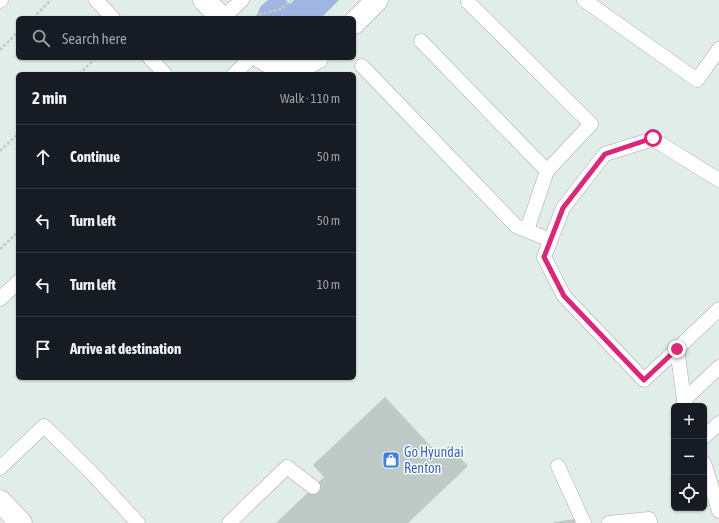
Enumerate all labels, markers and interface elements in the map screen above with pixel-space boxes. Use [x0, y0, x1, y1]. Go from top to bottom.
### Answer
search box [16, 16, 356, 60]
icon: search [30, 27, 52, 49]
text: Search here [62, 30, 127, 47]
text: 2 min [32, 88, 67, 108]
text: Walk · 110 m [280, 91, 340, 106]
route start [644, 129, 662, 147]
icon: ahead [32, 146, 54, 168]
text: Continue [70, 148, 120, 165]
text: 50 m [317, 149, 340, 164]
icon: left [32, 210, 54, 232]
text: Turn left [70, 212, 116, 229]
text: 50 m [317, 213, 340, 228]
icon: left [32, 274, 54, 296]
text: Turn left [70, 276, 116, 293]
text: 10 m [317, 277, 340, 292]
icon: arrive [32, 338, 54, 360]
text: Arrive at destination [70, 340, 181, 357]
route end [668, 340, 686, 358]
map controls [671, 403, 707, 511]
button: + [671, 403, 707, 439]
button: − [671, 439, 707, 475]
place label: Go Hyundai Renton [404, 444, 464, 476]
shop icon: Go Hyundai Renton [381, 450, 401, 470]
button: locate [671, 475, 707, 511]

